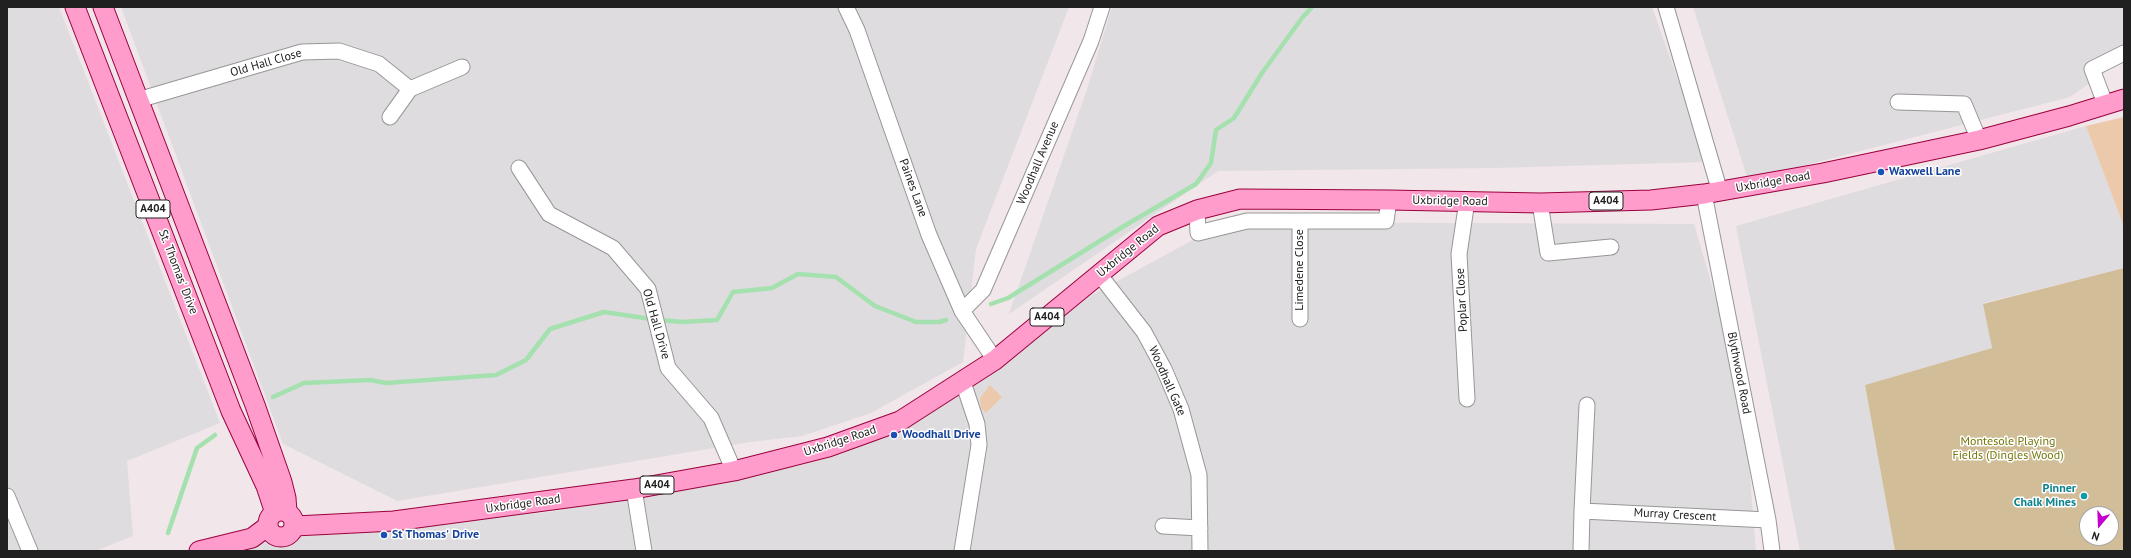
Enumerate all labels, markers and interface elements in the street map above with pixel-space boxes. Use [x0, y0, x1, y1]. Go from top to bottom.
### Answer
street label: Old Hall Close [229, 46, 303, 80]
street label: Woodhall Avenue [1014, 119, 1062, 207]
street label: Paines Lane [896, 157, 930, 219]
place label: Waxwell Lane [1889, 165, 1961, 179]
marker: Waxwell Lane [1876, 167, 1886, 177]
street label: Uxbridge Road [1735, 168, 1811, 196]
road number: A404 [1589, 192, 1623, 210]
street label: Uxbridge Road [1412, 193, 1488, 209]
road number: A404 [136, 200, 170, 218]
street label: Uxbridge Road [1094, 222, 1162, 280]
street label: St. Thomas' Drive [155, 228, 201, 316]
street label: Limedene Close [1293, 229, 1307, 311]
street label: Poplar Close [1453, 268, 1471, 332]
street label: Old Hall Drive [639, 287, 673, 361]
road number: A404 [1030, 308, 1064, 326]
street label: Blythwood Road [1724, 331, 1754, 415]
street label: Woodhall Gate [1145, 344, 1189, 418]
street label: Uxbridge Road [802, 423, 878, 459]
place label: Woodhall Drive [902, 428, 981, 442]
marker: Woodhall Drive [889, 430, 899, 440]
park label: Montesole Playing Fields (Dingles Wood) [1952, 435, 2064, 463]
road number: A404 [640, 476, 674, 494]
place label: Pinner Chalk Mines [2014, 482, 2076, 510]
marker: Pinner Chalk Mines [2079, 491, 2089, 501]
street label: Uxbridge Road [485, 492, 561, 516]
street label: Murray Crescent [1633, 506, 1717, 524]
north arrow [2079, 506, 2119, 546]
place label: St Thomas' Drive [392, 528, 479, 542]
text: N [2090, 529, 2101, 544]
marker: St Thomas' Drive [379, 530, 389, 540]

